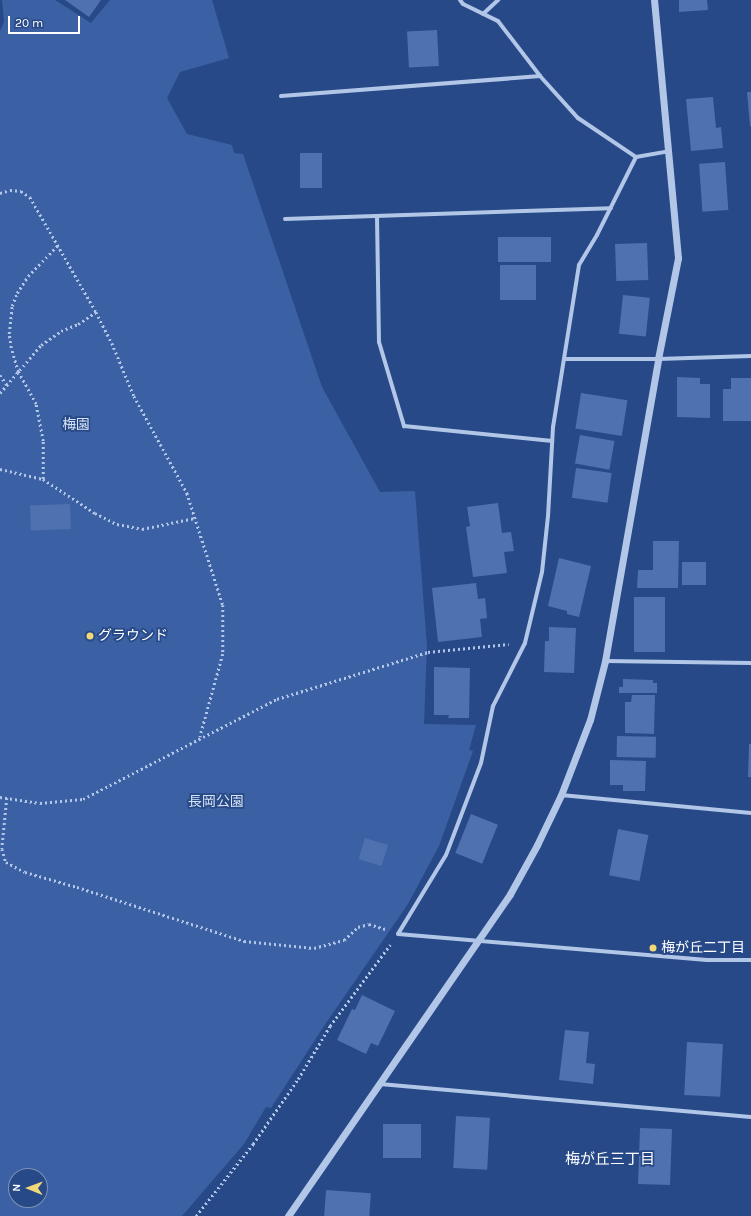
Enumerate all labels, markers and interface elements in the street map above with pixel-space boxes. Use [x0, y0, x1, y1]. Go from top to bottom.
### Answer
scale bar [10, 8, 82, 34]
text: 20 m [15, 16, 43, 30]
park label: 梅園 [62, 417, 90, 433]
place label: グラウンド [98, 628, 168, 644]
marker: グラウンド [85, 631, 95, 641]
park label: 長岡公園 [188, 794, 244, 810]
place label: 梅が丘二丁目 [661, 940, 745, 956]
marker: 梅が丘二丁目 [648, 943, 658, 953]
district label: 梅が丘三丁目 [565, 1151, 655, 1169]
north arrow [8, 1168, 48, 1208]
text: N [10, 1184, 23, 1192]

